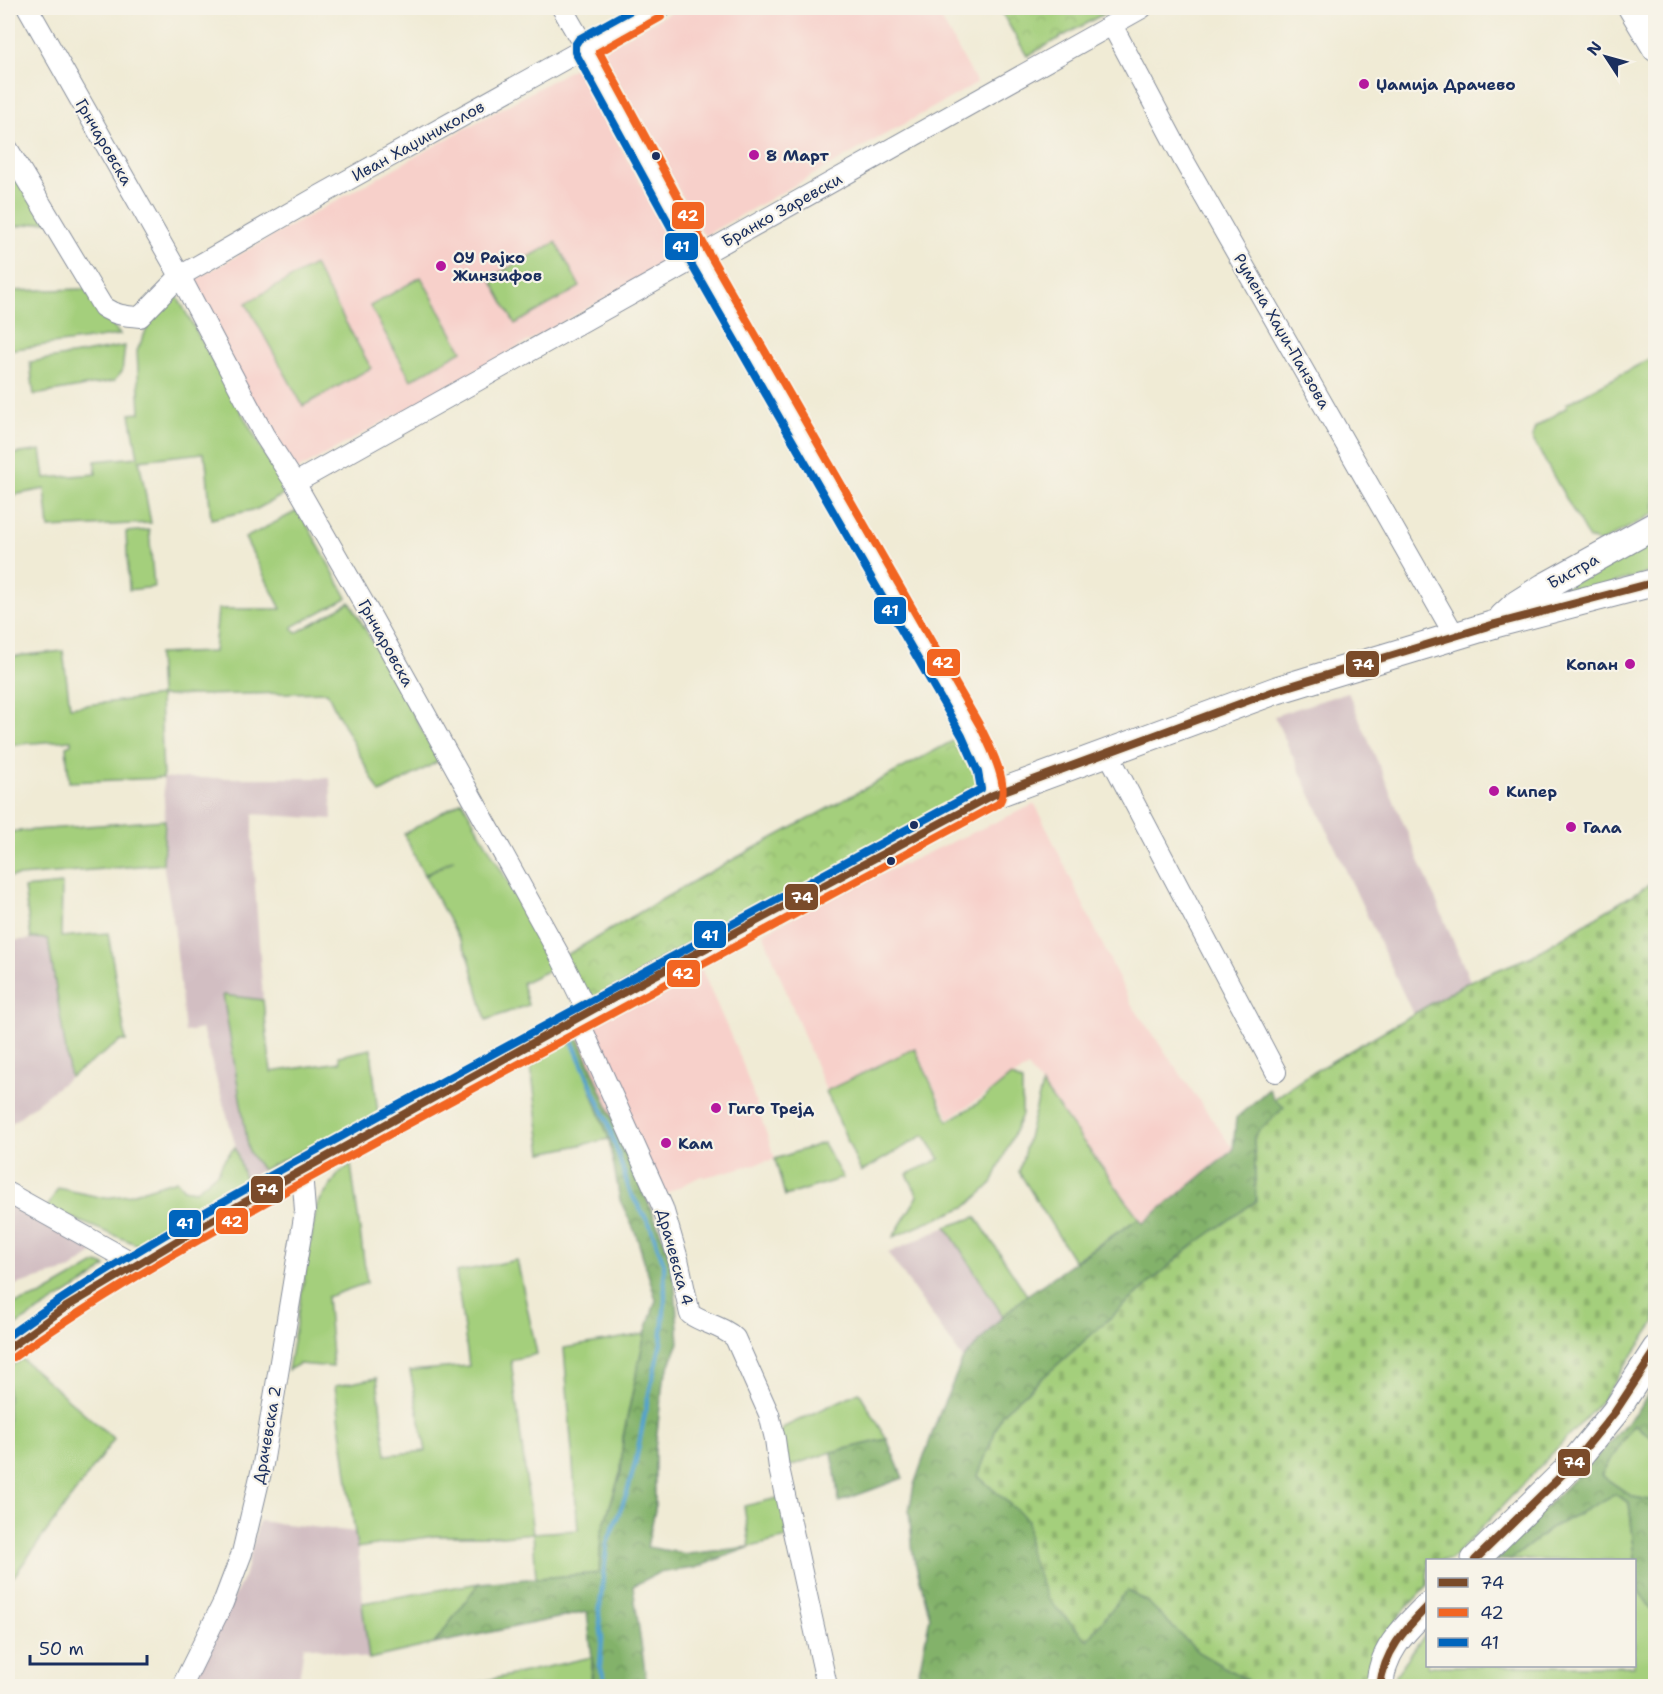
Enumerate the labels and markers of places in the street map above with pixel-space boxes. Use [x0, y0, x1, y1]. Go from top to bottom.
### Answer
place label: Џамија Драчево [1376, 74, 1516, 95]
marker: Џамија Драчево [1357, 77, 1371, 91]
place label: 8 Март [766, 145, 829, 166]
marker: 8 Март [747, 148, 761, 162]
unlabelled marker [650, 150, 662, 162]
place label: ОУ Рајко Жинзифов [453, 247, 542, 286]
marker: ОУ Рајко Жинзифов [434, 259, 448, 273]
place label: Копан [1566, 654, 1618, 675]
marker: Копан [1623, 657, 1637, 671]
place label: Кипер [1506, 781, 1557, 802]
marker: Кипер [1487, 784, 1501, 798]
place label: Гала [1583, 817, 1622, 838]
unlabelled marker [908, 819, 920, 831]
marker: Гала [1564, 820, 1578, 834]
unlabelled marker [885, 855, 897, 867]
place label: Гиго Трејд [728, 1098, 815, 1119]
marker: Гиго Трејд [709, 1101, 723, 1115]
place label: Кам [678, 1133, 714, 1154]
marker: Кам [659, 1136, 673, 1150]

